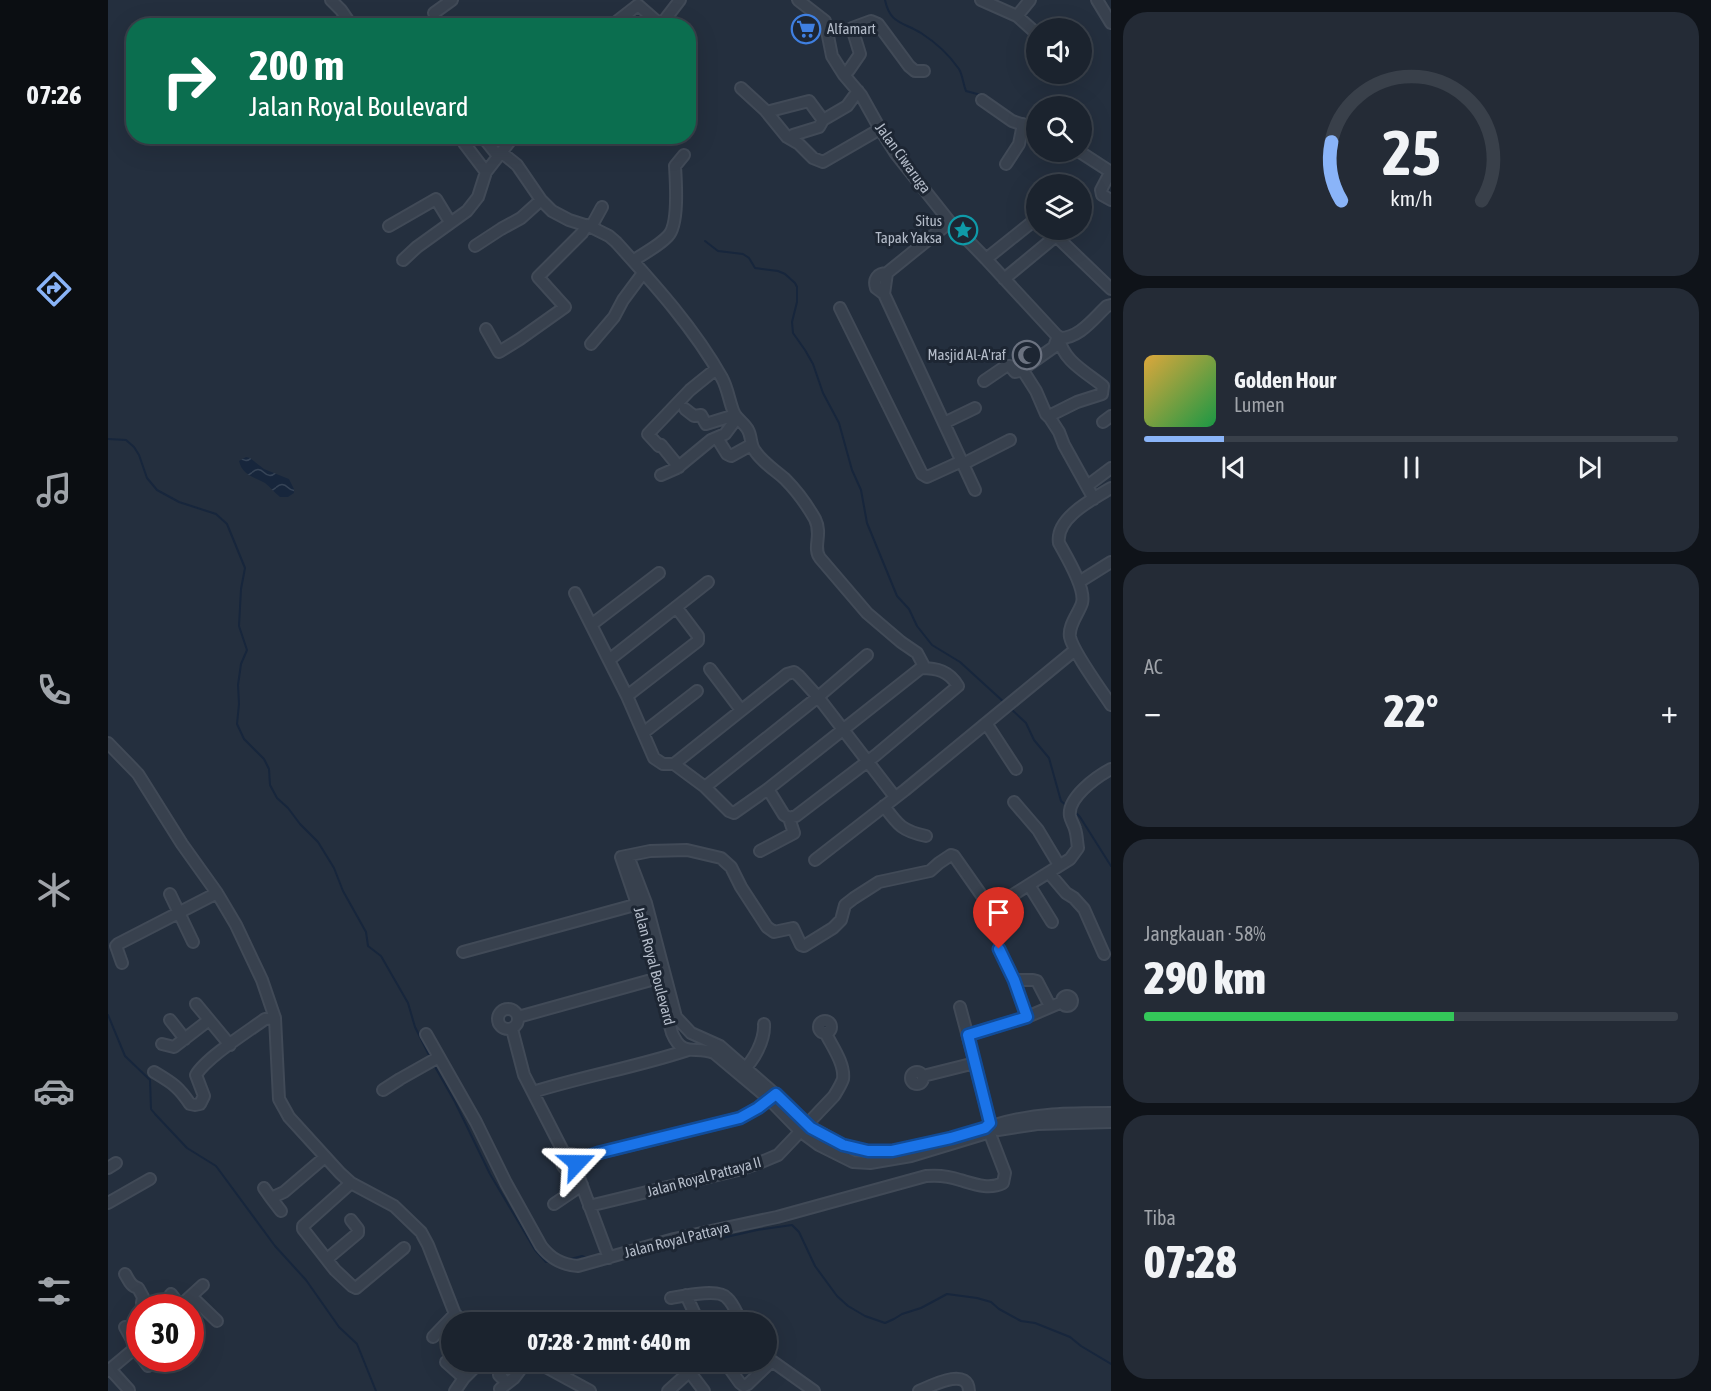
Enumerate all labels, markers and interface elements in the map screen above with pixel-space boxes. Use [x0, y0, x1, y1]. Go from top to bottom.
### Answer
supermarket icon: Alfamart [790, 13, 822, 45]
map controls [1026, 18, 1092, 240]
button: sound [1026, 18, 1092, 84]
place label: Alfamart [827, 20, 876, 37]
text: 200 m [249, 41, 344, 89]
icon: right [150, 42, 228, 120]
text: 07:26 [26, 79, 82, 110]
text: Jalan Royal Boulevard [249, 91, 468, 122]
button: search [1026, 96, 1092, 162]
text: 25 [1382, 117, 1440, 188]
street label: Jalan Ciwaruga [872, 119, 935, 196]
button: layers [1026, 174, 1092, 240]
text: km/h [1390, 186, 1432, 211]
place label: Situs Tapak Yaksa [875, 212, 942, 246]
place icon: Situs Tapak Yaksa [947, 214, 979, 246]
icon: directions [33, 268, 75, 310]
mosque icon: Masjid Al-A'raf [1011, 339, 1043, 371]
place label: Masjid Al-A'raf [927, 346, 1006, 363]
text: Golden Hour [1234, 367, 1336, 393]
text: Lumen [1234, 393, 1285, 416]
icon: previous [1217, 451, 1250, 484]
icon: pause [1395, 451, 1428, 484]
icon: next [1573, 451, 1606, 484]
icon: music [33, 469, 75, 511]
text: AC [1144, 655, 1163, 678]
icon: phone [33, 669, 75, 711]
text: 22° [1384, 685, 1438, 737]
text: − [1144, 692, 1161, 730]
text: + [1661, 692, 1678, 730]
icon: climate [33, 869, 75, 911]
pin [973, 887, 1024, 949]
icon: arrive [982, 896, 1015, 929]
street label: Jalan Royal Boulevard [630, 905, 678, 1027]
text: Jangkauan · 58% [1144, 922, 1266, 945]
text: 290 km [1144, 952, 1266, 1004]
icon: car [33, 1070, 75, 1112]
position arrow [545, 1131, 609, 1195]
street label: Jalan Royal Pattaya II [645, 1153, 763, 1200]
text: Tiba [1144, 1206, 1176, 1229]
street label: Jalan Royal Pattaya [622, 1218, 731, 1261]
text: 07:28 [1144, 1236, 1237, 1288]
icon: filters [33, 1270, 75, 1312]
speed limit sign: 30 [126, 1294, 204, 1372]
text: 07:28 · 2 mnt · 640 m [528, 1329, 690, 1355]

